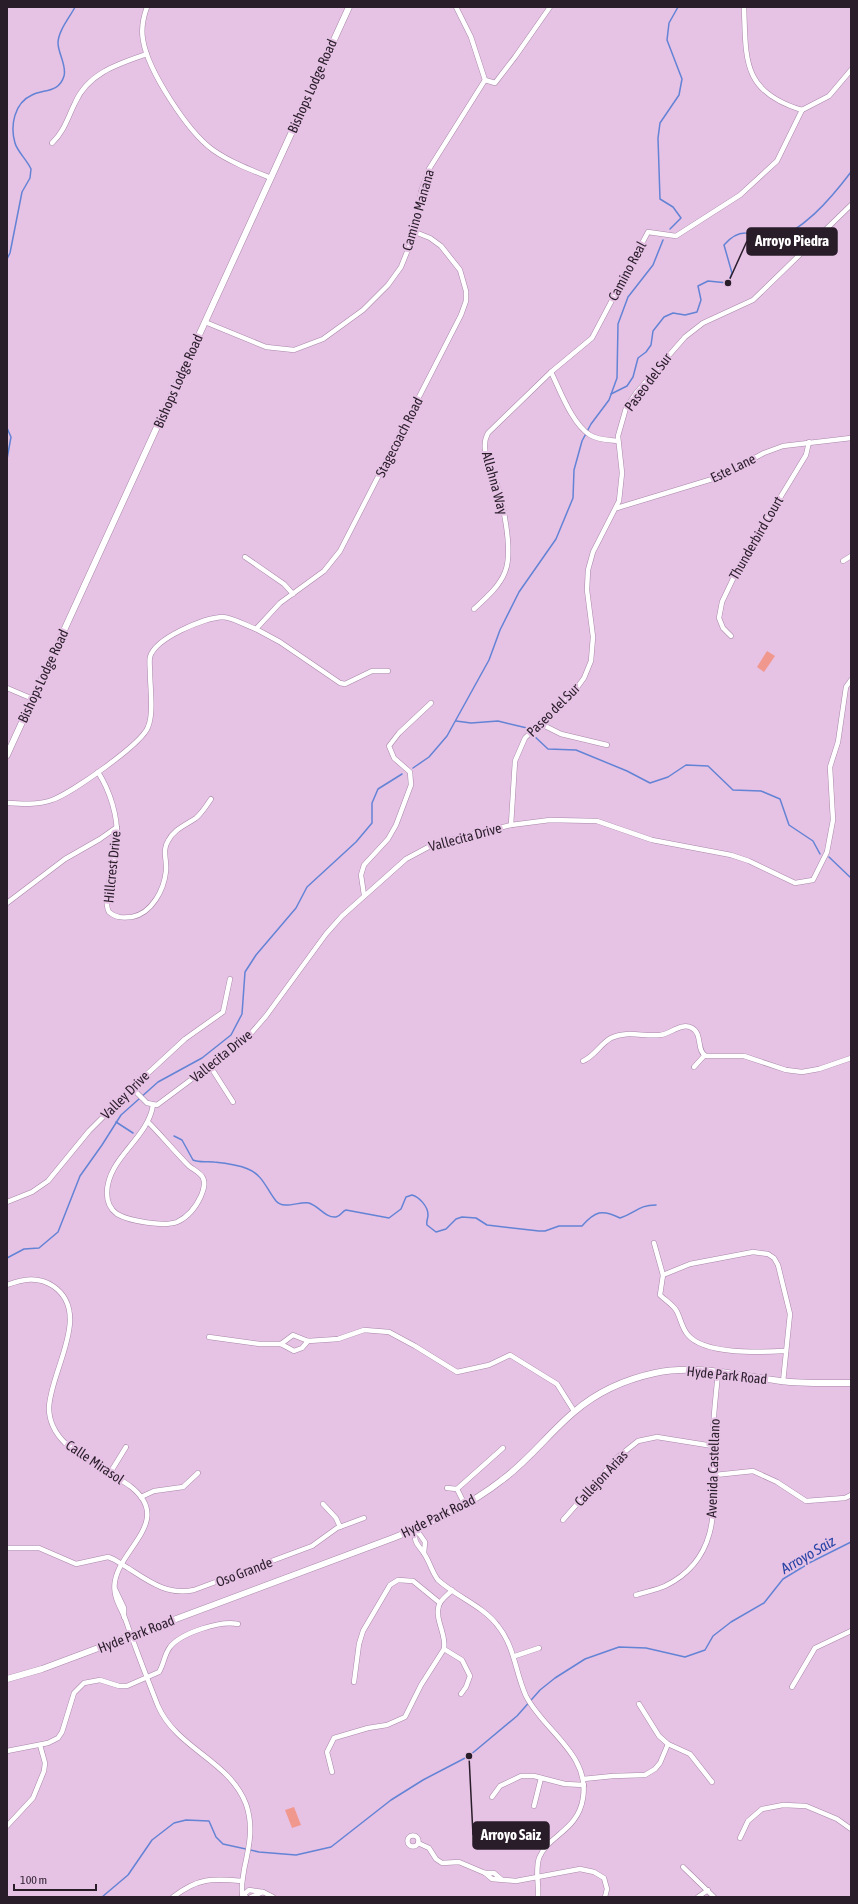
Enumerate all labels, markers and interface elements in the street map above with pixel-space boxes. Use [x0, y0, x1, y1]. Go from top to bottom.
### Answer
street label: Bishops Lodge Road [284, 37, 340, 135]
street label: Camino Manana [399, 167, 437, 253]
callout: Arroyo Piedra [747, 228, 837, 255]
text: Arroyo Piedra [754, 232, 829, 249]
street label: Camino Real [605, 238, 649, 303]
street label: Bishops Lodge Road [150, 332, 206, 430]
street label: Paseo del Sur [621, 349, 675, 414]
street label: Stagecoach Road [372, 394, 426, 480]
street label: Allahna Way [479, 450, 511, 517]
street label: Este Lane [708, 450, 758, 486]
street label: Thunderbird Court [726, 493, 786, 583]
street label: Bishops Lodge Road [14, 627, 72, 725]
street label: Paseo del Sur [523, 680, 583, 740]
street label: Vallecita Drive [427, 820, 503, 854]
street label: Hillcrest Drive [100, 830, 124, 904]
street label: Vallecita Drive [187, 1026, 255, 1086]
street label: Valley Drive [98, 1068, 152, 1122]
street label: Hyde Park Road [686, 1363, 768, 1387]
street label: Avenida Castellano [703, 1418, 723, 1518]
street label: Calle Mirasol [63, 1437, 127, 1487]
street label: Callejon Arias [571, 1447, 631, 1509]
street label: Hyde Park Road [398, 1491, 478, 1541]
water label: Arroyo Saiz [777, 1532, 838, 1577]
street label: Oso Grande [214, 1554, 274, 1590]
street label: Hyde Park Road [95, 1612, 177, 1656]
callout: Arroyo Saiz [473, 1822, 549, 1849]
text: Arroyo Saiz [480, 1826, 542, 1843]
scale bar [14, 1866, 96, 1892]
text: 100 m [20, 1873, 47, 1887]

